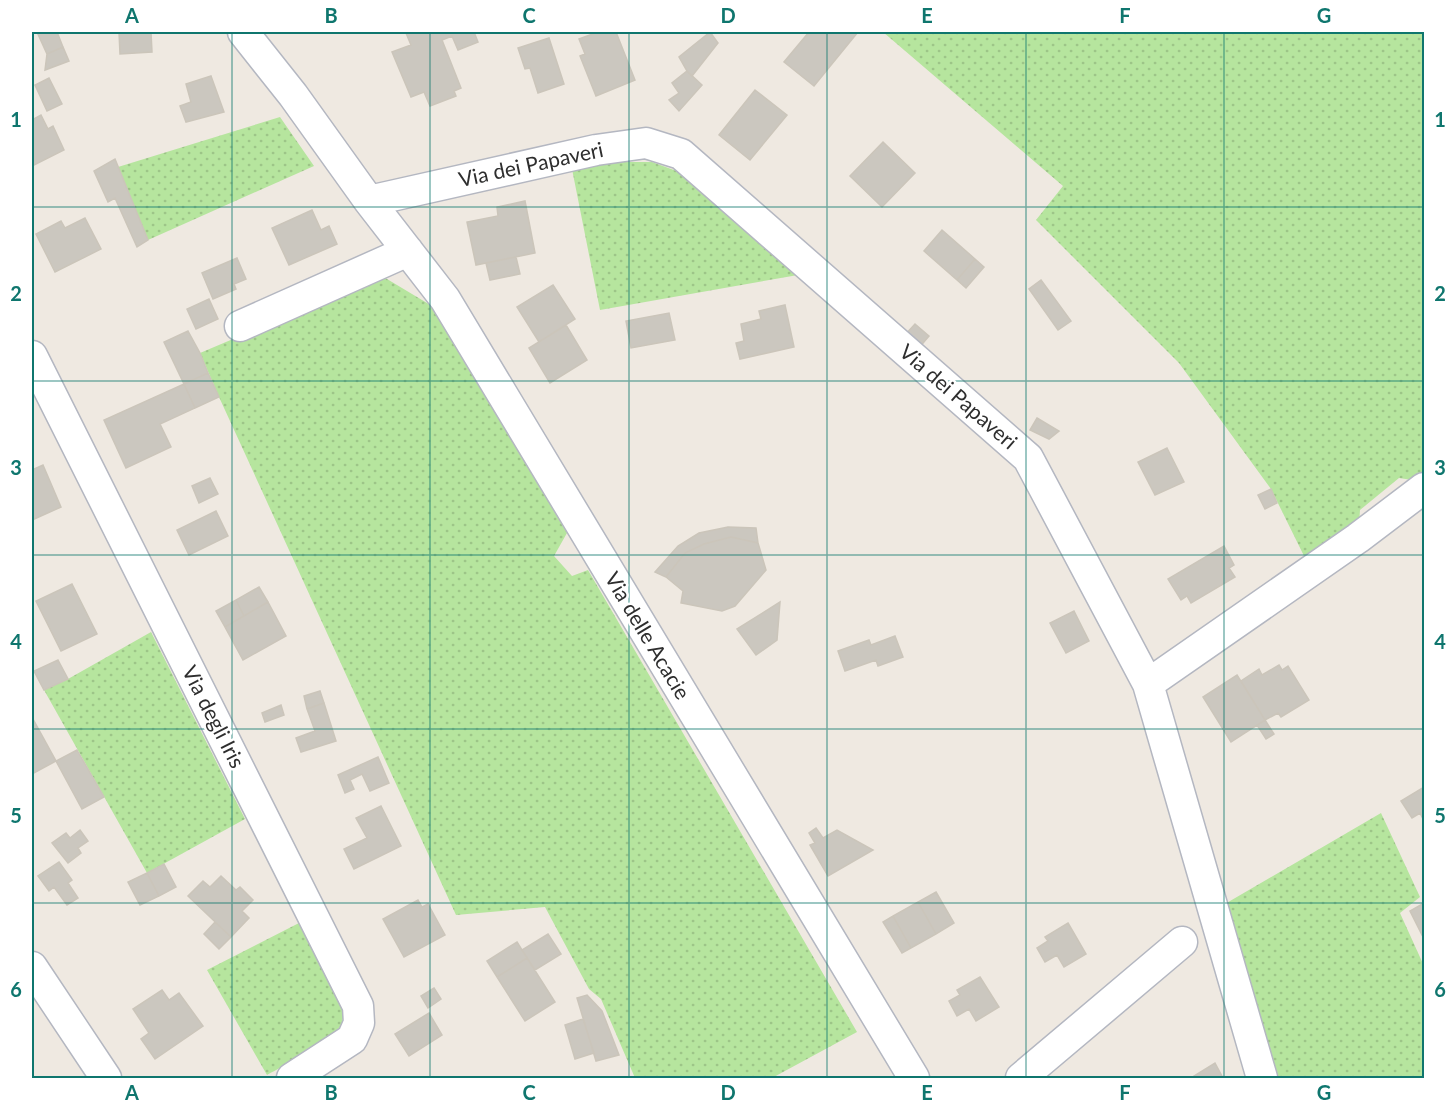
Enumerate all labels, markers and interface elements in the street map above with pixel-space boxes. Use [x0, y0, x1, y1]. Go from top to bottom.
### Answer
text: A [124, 3, 139, 27]
text: B [324, 3, 338, 27]
text: C [522, 3, 536, 27]
text: D [720, 3, 736, 27]
text: E [921, 3, 933, 27]
text: F [1119, 3, 1131, 27]
text: G [1317, 3, 1331, 27]
text: 1 [10, 107, 22, 131]
text: 1 [1434, 107, 1446, 131]
street label: Via dei Papaveri [456, 136, 605, 191]
text: 2 [10, 281, 22, 305]
text: 2 [1434, 281, 1446, 305]
street label: Via dei Papaveri [895, 338, 1023, 454]
text: 3 [10, 455, 22, 479]
text: 3 [1434, 455, 1446, 479]
street label: Via delle Acacie [600, 567, 696, 703]
text: 4 [10, 629, 22, 653]
text: 4 [1434, 629, 1446, 653]
street label: Via degli Iris [178, 661, 251, 772]
text: 5 [10, 803, 22, 827]
text: 5 [1434, 803, 1446, 827]
text: 6 [10, 977, 22, 1001]
text: 6 [1434, 977, 1446, 1001]
text: A [124, 1080, 139, 1104]
text: B [324, 1080, 338, 1104]
text: C [522, 1080, 536, 1104]
text: D [720, 1080, 736, 1104]
text: E [921, 1080, 933, 1104]
text: F [1119, 1080, 1131, 1104]
text: G [1317, 1080, 1331, 1104]

